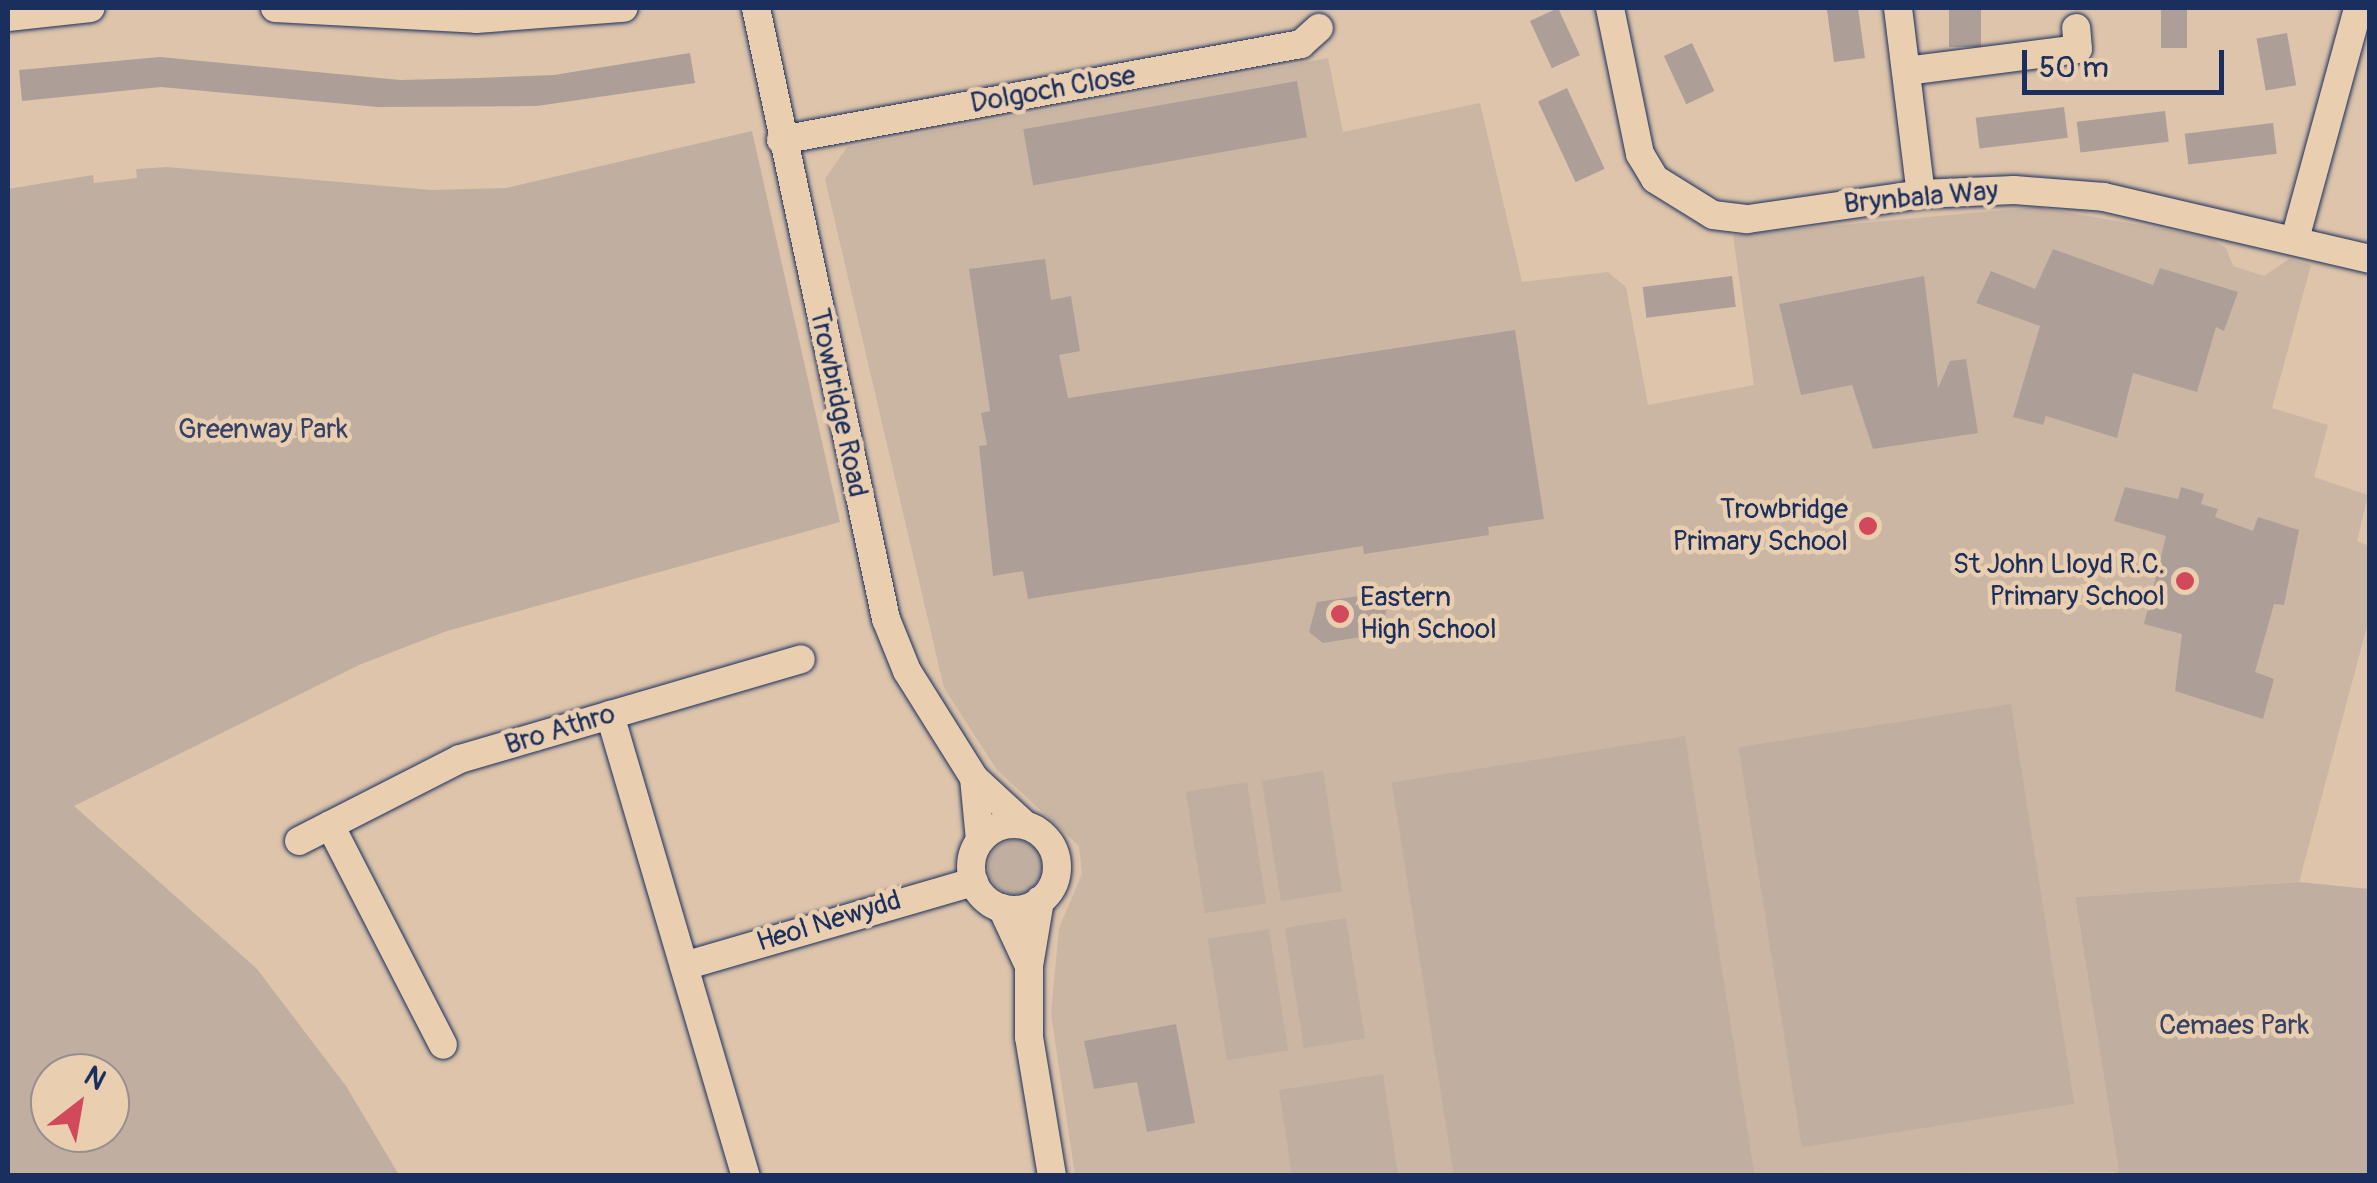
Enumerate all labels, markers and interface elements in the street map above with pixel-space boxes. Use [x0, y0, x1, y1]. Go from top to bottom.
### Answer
scale bar [2027, 30, 2230, 92]
text: 50 m [2039, 49, 2109, 86]
street label: Dolgoch Close [968, 59, 1138, 121]
street label: Brynbala Way [1842, 175, 2000, 221]
street label: Trowbridge Road [802, 306, 874, 500]
park label: Greenway Park [178, 413, 348, 447]
place label: Trowbridge Primary School [1672, 493, 1848, 559]
marker: Trowbridge Primary School [1857, 515, 1879, 537]
place label: St John Lloyd R.C. Primary School [1953, 548, 2165, 614]
marker: St John Lloyd R.C. Primary School [2174, 570, 2196, 592]
place label: Eastern High School [1360, 581, 1497, 647]
marker: Eastern High School [1329, 603, 1351, 625]
street label: Bro Athro [501, 697, 619, 763]
street label: Heol Newydd [753, 884, 905, 960]
park label: Cemaes Park [2159, 1009, 2309, 1043]
north arrow [30, 1053, 130, 1153]
text: N [78, 1059, 112, 1098]

